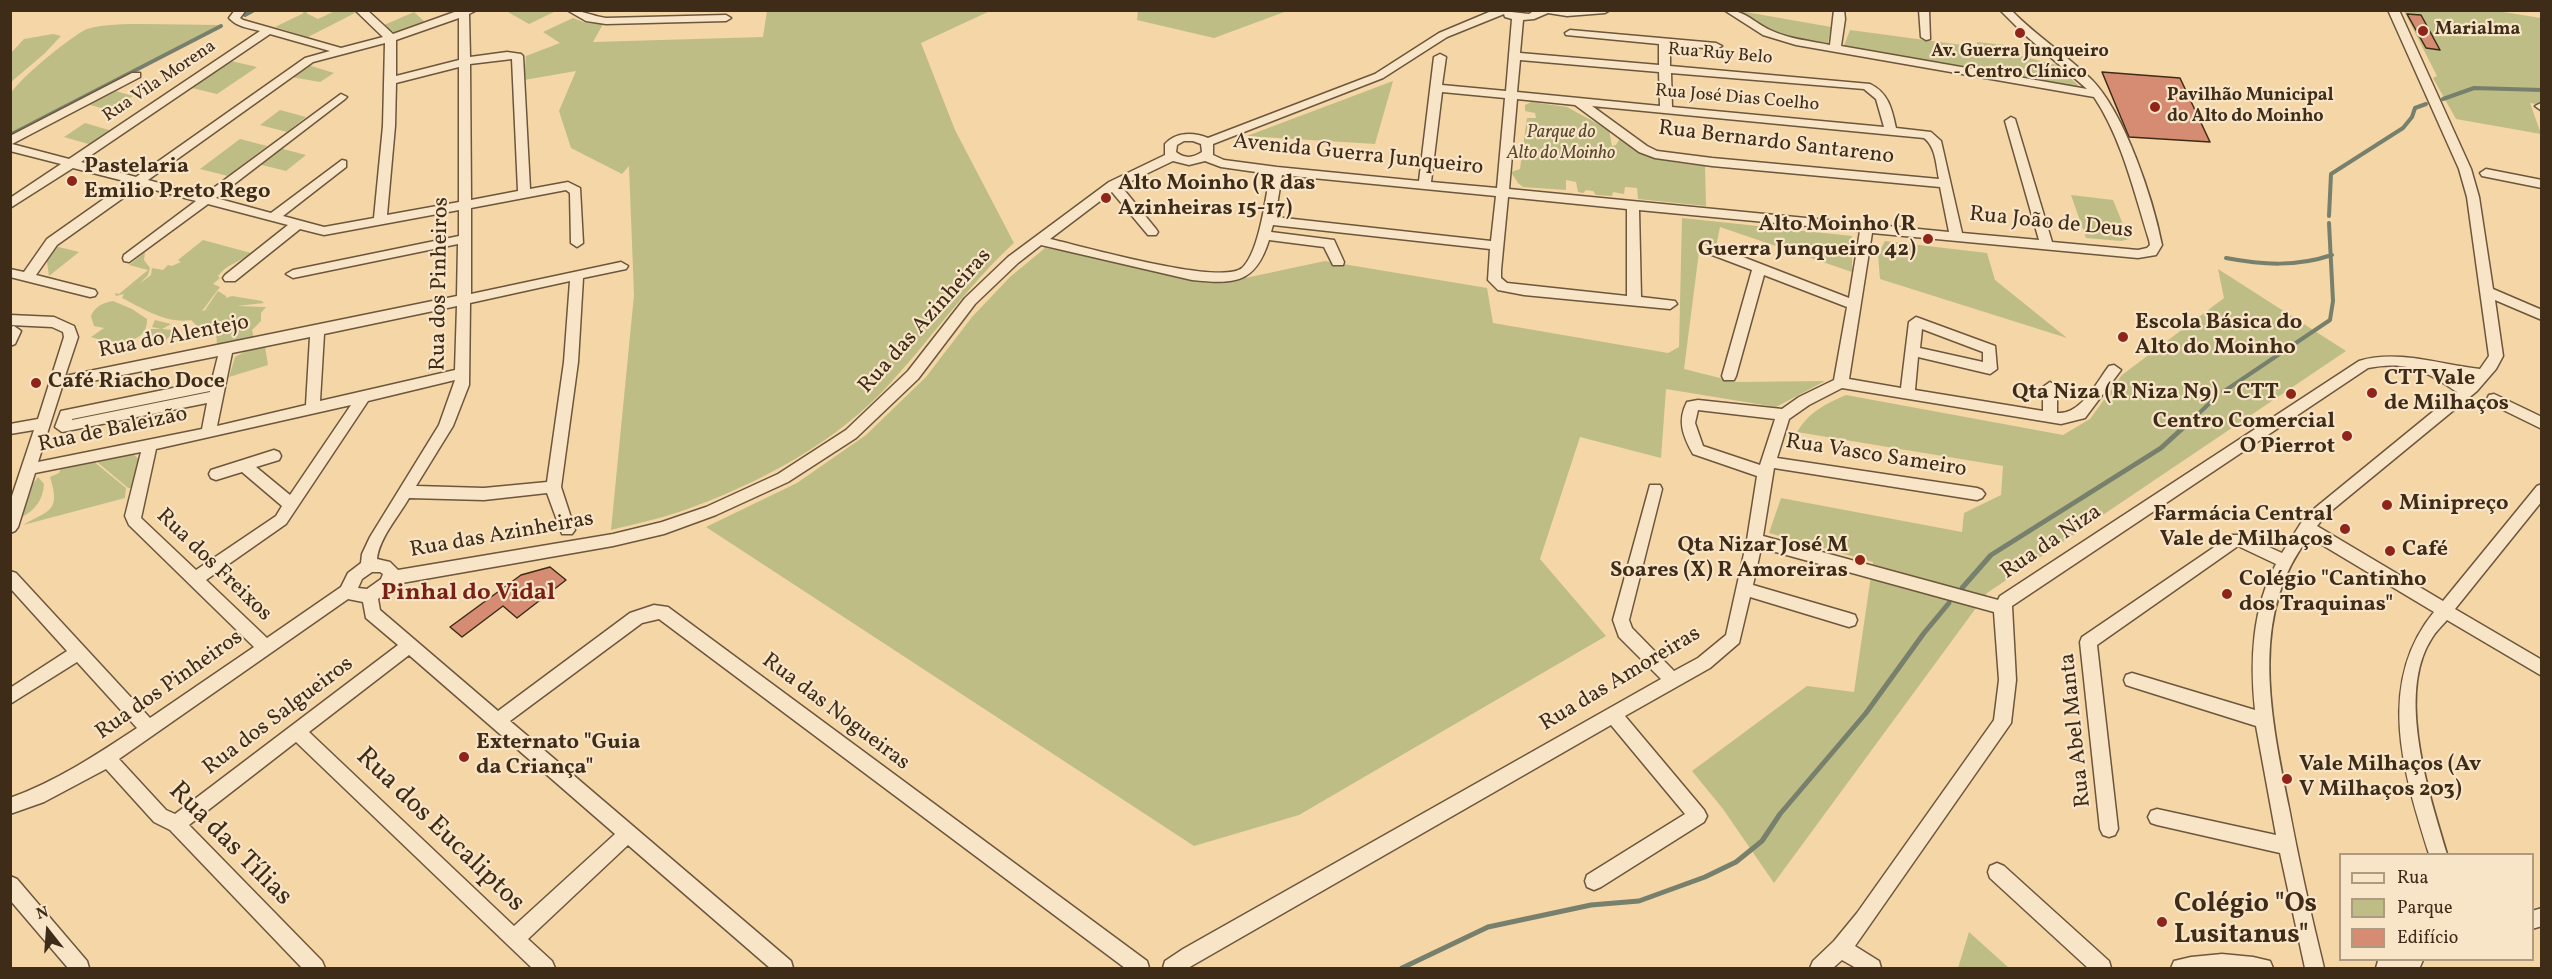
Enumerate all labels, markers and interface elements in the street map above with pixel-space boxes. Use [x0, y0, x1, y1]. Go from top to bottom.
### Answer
place label: Marialma [2435, 20, 2520, 42]
marker: Marialma [2416, 24, 2430, 38]
marker: Av. Guerra Junqueiro - Centro Clínico [2013, 26, 2027, 40]
street label: Rua Vila Morena [99, 36, 221, 128]
street label: Rua Ruy Belo [1667, 40, 1773, 70]
place label: Av. Guerra Junqueiro - Centro Clínico [1931, 42, 2109, 84]
street label: Rua José Dias Coelho [1654, 81, 1820, 117]
place label: Pavilhão Municipal do Alto do Moinho [2167, 86, 2334, 128]
marker: Pavilhão Municipal do Alto do Moinho [2148, 100, 2162, 114]
street label: Rua Bernardo Santareno [1657, 116, 1895, 172]
park label: Parque do Alto do Moinho [1507, 123, 1615, 166]
street label: Avenida Guerra Junqueiro [1232, 130, 1484, 182]
place label: Pastelaria Emilio Preto Rego [84, 155, 270, 206]
place label: Alto Moinho (R das Azinheiras 15-17) [1118, 172, 1315, 224]
marker: Pastelaria Emilio Preto Rego [65, 174, 79, 188]
marker: Alto Moinho (R das Azinheiras 15-17) [1099, 191, 1113, 205]
street label: Rua dos Pinheiros [426, 197, 456, 371]
street label: Rua João de Deus [1968, 202, 2134, 246]
place label: Alto Moinho (R Guerra Junqueiro 42) [1698, 213, 1916, 264]
marker: Alto Moinho (R Guerra Junqueiro 42) [1921, 232, 1935, 246]
street label: Rua das Azinheiras [854, 244, 998, 400]
street label: Rua do Alentejo [96, 310, 252, 366]
place label: Escola Básica do Alto do Moinho [2135, 311, 2302, 362]
marker: Escola Básica do Alto do Moinho [2116, 330, 2130, 344]
place label: CTT Vale de Milhaços [2384, 367, 2509, 418]
place label: Café Riacho Doce [48, 370, 225, 396]
marker: Café Riacho Doce [29, 376, 43, 390]
place label: Qta Niza (R Niza N9) - CTT [2012, 381, 2279, 407]
marker: CTT Vale de Milhaços [2365, 386, 2379, 400]
marker: Qta Niza (R Niza N9) - CTT [2284, 387, 2298, 401]
street label: Rua de Baleizão [36, 402, 190, 460]
place label: Centro Comercial O Pierrot [2153, 410, 2335, 462]
marker: Centro Comercial O Pierrot [2340, 429, 2354, 443]
street label: Rua Vasco Sameiro [1784, 430, 1968, 484]
place label: Minipreço [2399, 492, 2509, 518]
marker: Minipreço [2380, 498, 2394, 512]
street label: Rua da Niza [1997, 500, 2107, 586]
place label: Farmácia Central Vale de Milhaços [2153, 503, 2333, 554]
street label: Rua dos Freixos [150, 504, 276, 628]
street label: Rua das Azinheiras [408, 507, 596, 565]
marker: Farmácia Central Vale de Milhaços [2338, 522, 2352, 536]
place label: Qta Nizar José M Soares (X) R Amoreiras [1610, 534, 1848, 586]
place label: Café [2402, 538, 2448, 564]
marker: Café [2383, 544, 2397, 558]
marker: Qta Nizar José M Soares (X) R Amoreiras [1853, 553, 1867, 567]
place label: Colégio "Cantinho dos Traquinas" [2239, 568, 2427, 620]
district label: Pinhal do Vidal [381, 581, 555, 609]
marker: Colégio "Cantinho dos Traquinas" [2220, 587, 2234, 601]
street label: Rua das Amoreiras [1536, 622, 1706, 738]
street label: Rua dos Pinheiros [91, 625, 249, 747]
street label: Rua das Nogueiras [756, 649, 914, 777]
street label: Rua dos Salgueiros [199, 652, 359, 782]
street label: Rua Abel Manta [2056, 652, 2098, 808]
place label: Externato "Guia da Criança" [476, 731, 640, 782]
street label: Rua dos Eucaliptos [348, 742, 530, 920]
marker: Externato "Guia da Criança" [457, 750, 471, 764]
place label: Vale Milhaços (Av V Milhaços 203) [2299, 753, 2481, 804]
marker: Vale Milhaços (Av V Milhaços 203) [2280, 772, 2294, 786]
street label: Rua das Tílias [160, 776, 298, 914]
legend [2339, 853, 2534, 961]
text: Rua [2397, 866, 2428, 891]
place label: Colégio "Os Lusitanus" [2174, 890, 2317, 953]
text: Parque [2397, 896, 2452, 921]
north arrow [18, 901, 78, 961]
text: N [34, 902, 52, 926]
marker: Colégio "Os Lusitanus" [2155, 915, 2169, 929]
text: Edifício [2397, 926, 2458, 951]

